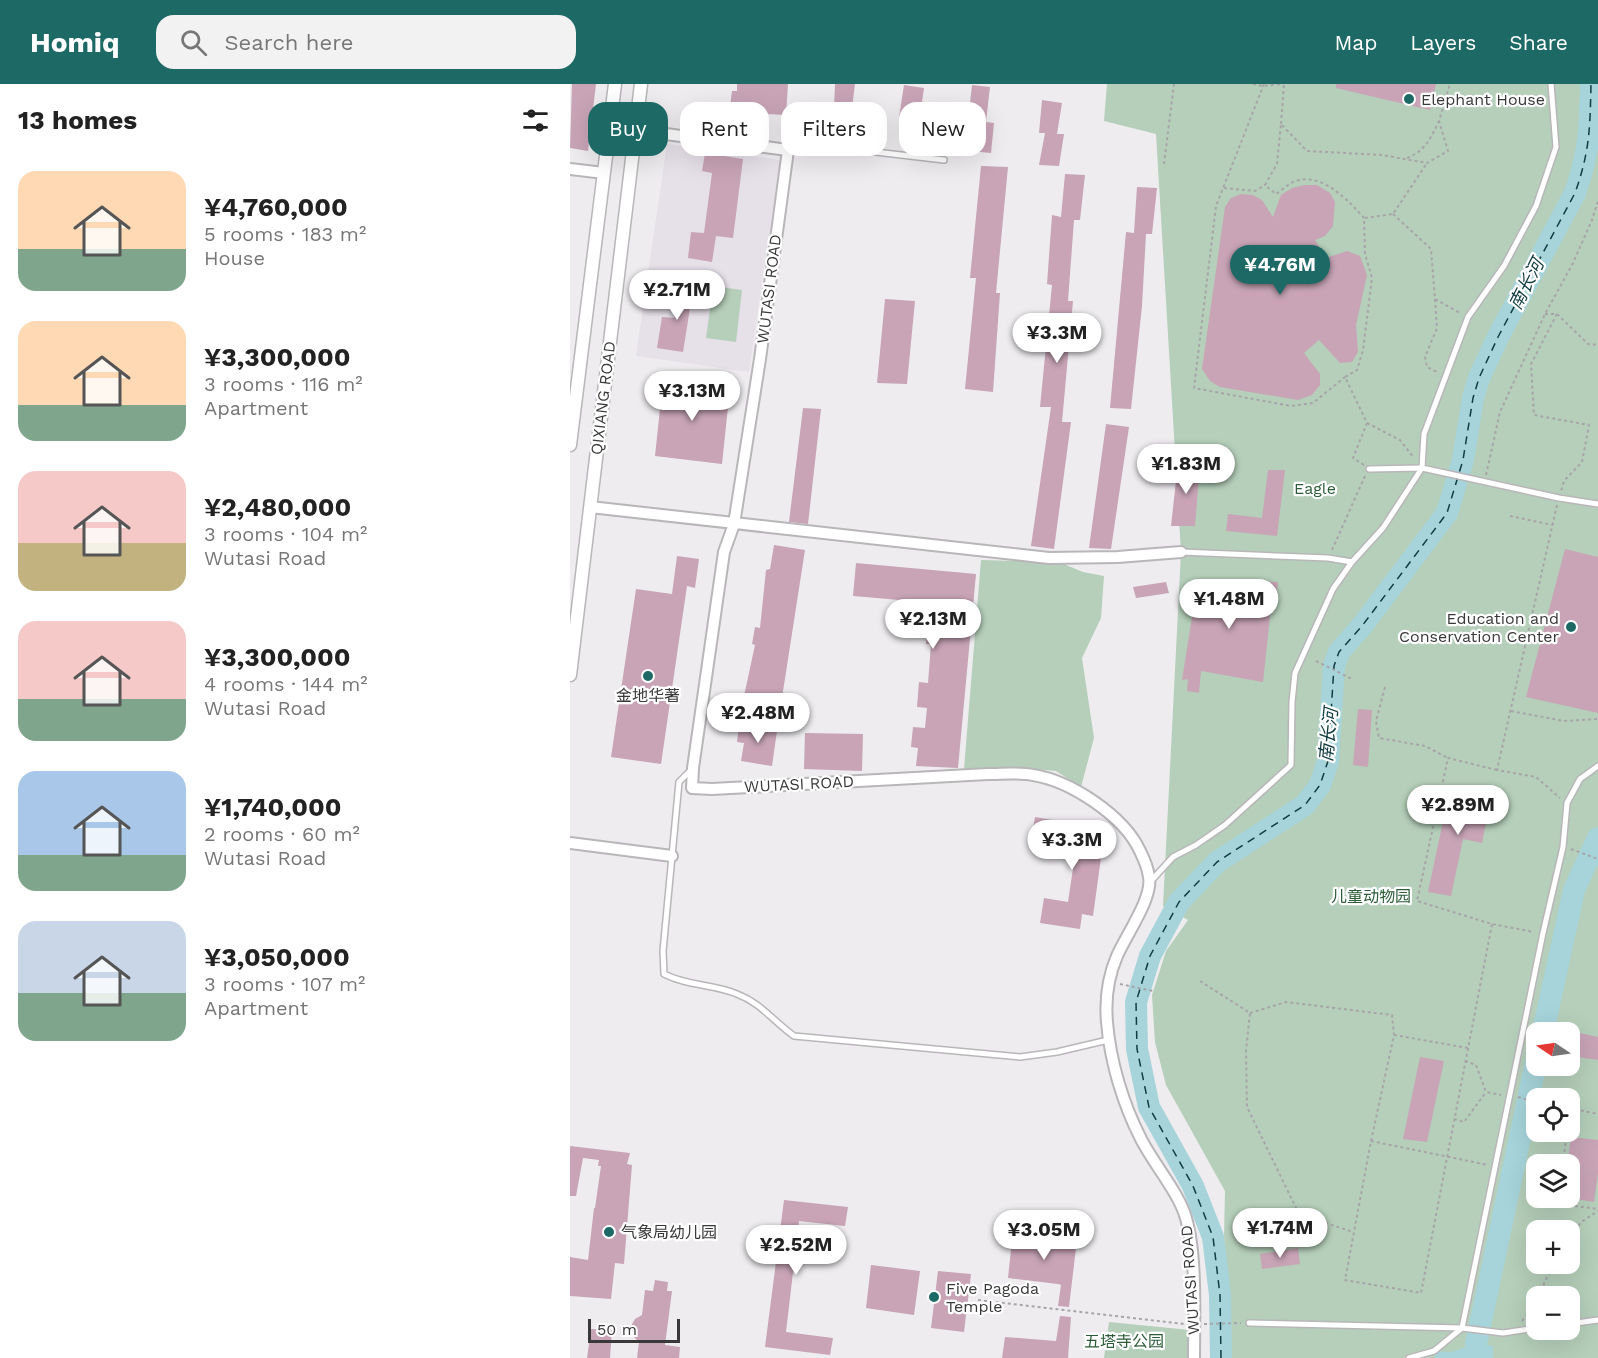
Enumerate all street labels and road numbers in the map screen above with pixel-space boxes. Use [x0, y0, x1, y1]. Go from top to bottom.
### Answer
street label: WUTASI ROAD [753, 233, 785, 345]
street label: QIXIANG ROAD [587, 340, 619, 456]
street label: WUTASI ROAD [744, 772, 854, 796]
street label: WUTASI ROAD [1177, 1224, 1203, 1336]

